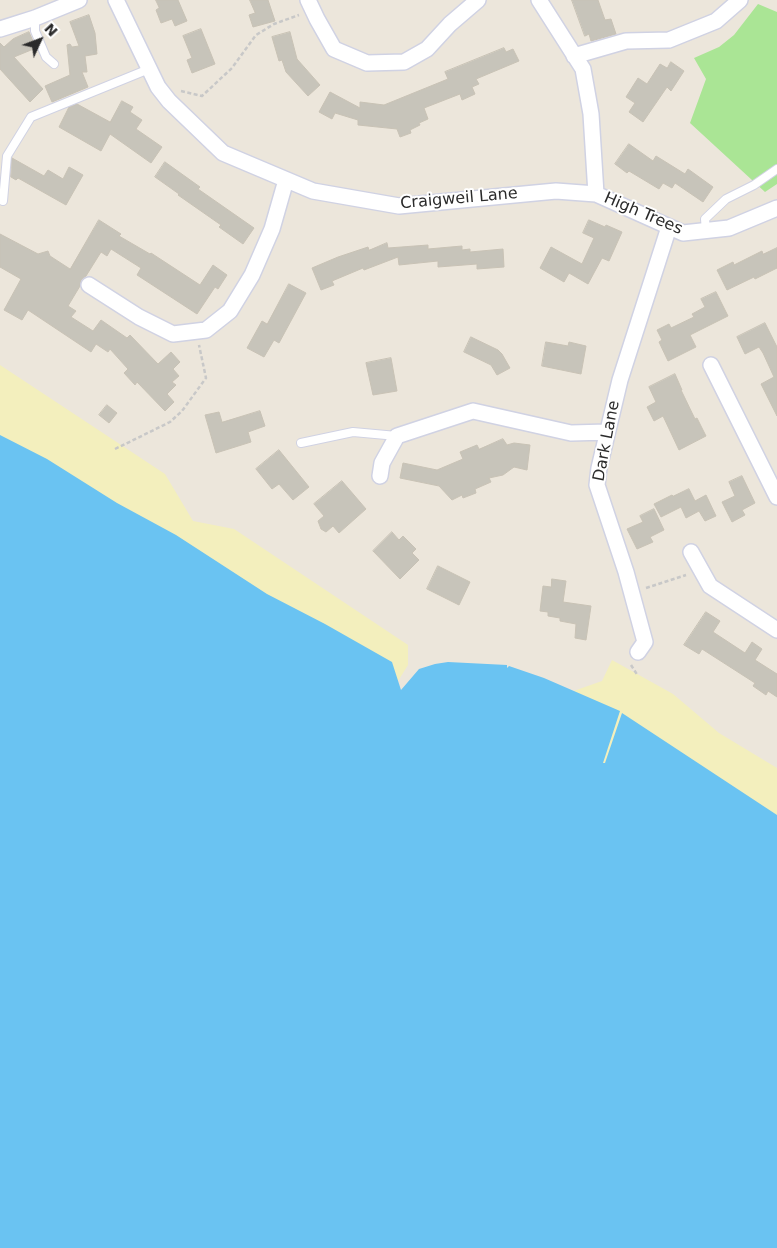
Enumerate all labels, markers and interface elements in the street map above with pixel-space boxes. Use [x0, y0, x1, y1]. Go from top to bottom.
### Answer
north arrow [15, 15, 65, 65]
text: N [41, 20, 61, 40]
street label: Craigweil Lane [400, 184, 518, 214]
street label: High Trees [601, 189, 685, 239]
street label: Dark Lane [590, 399, 624, 483]

